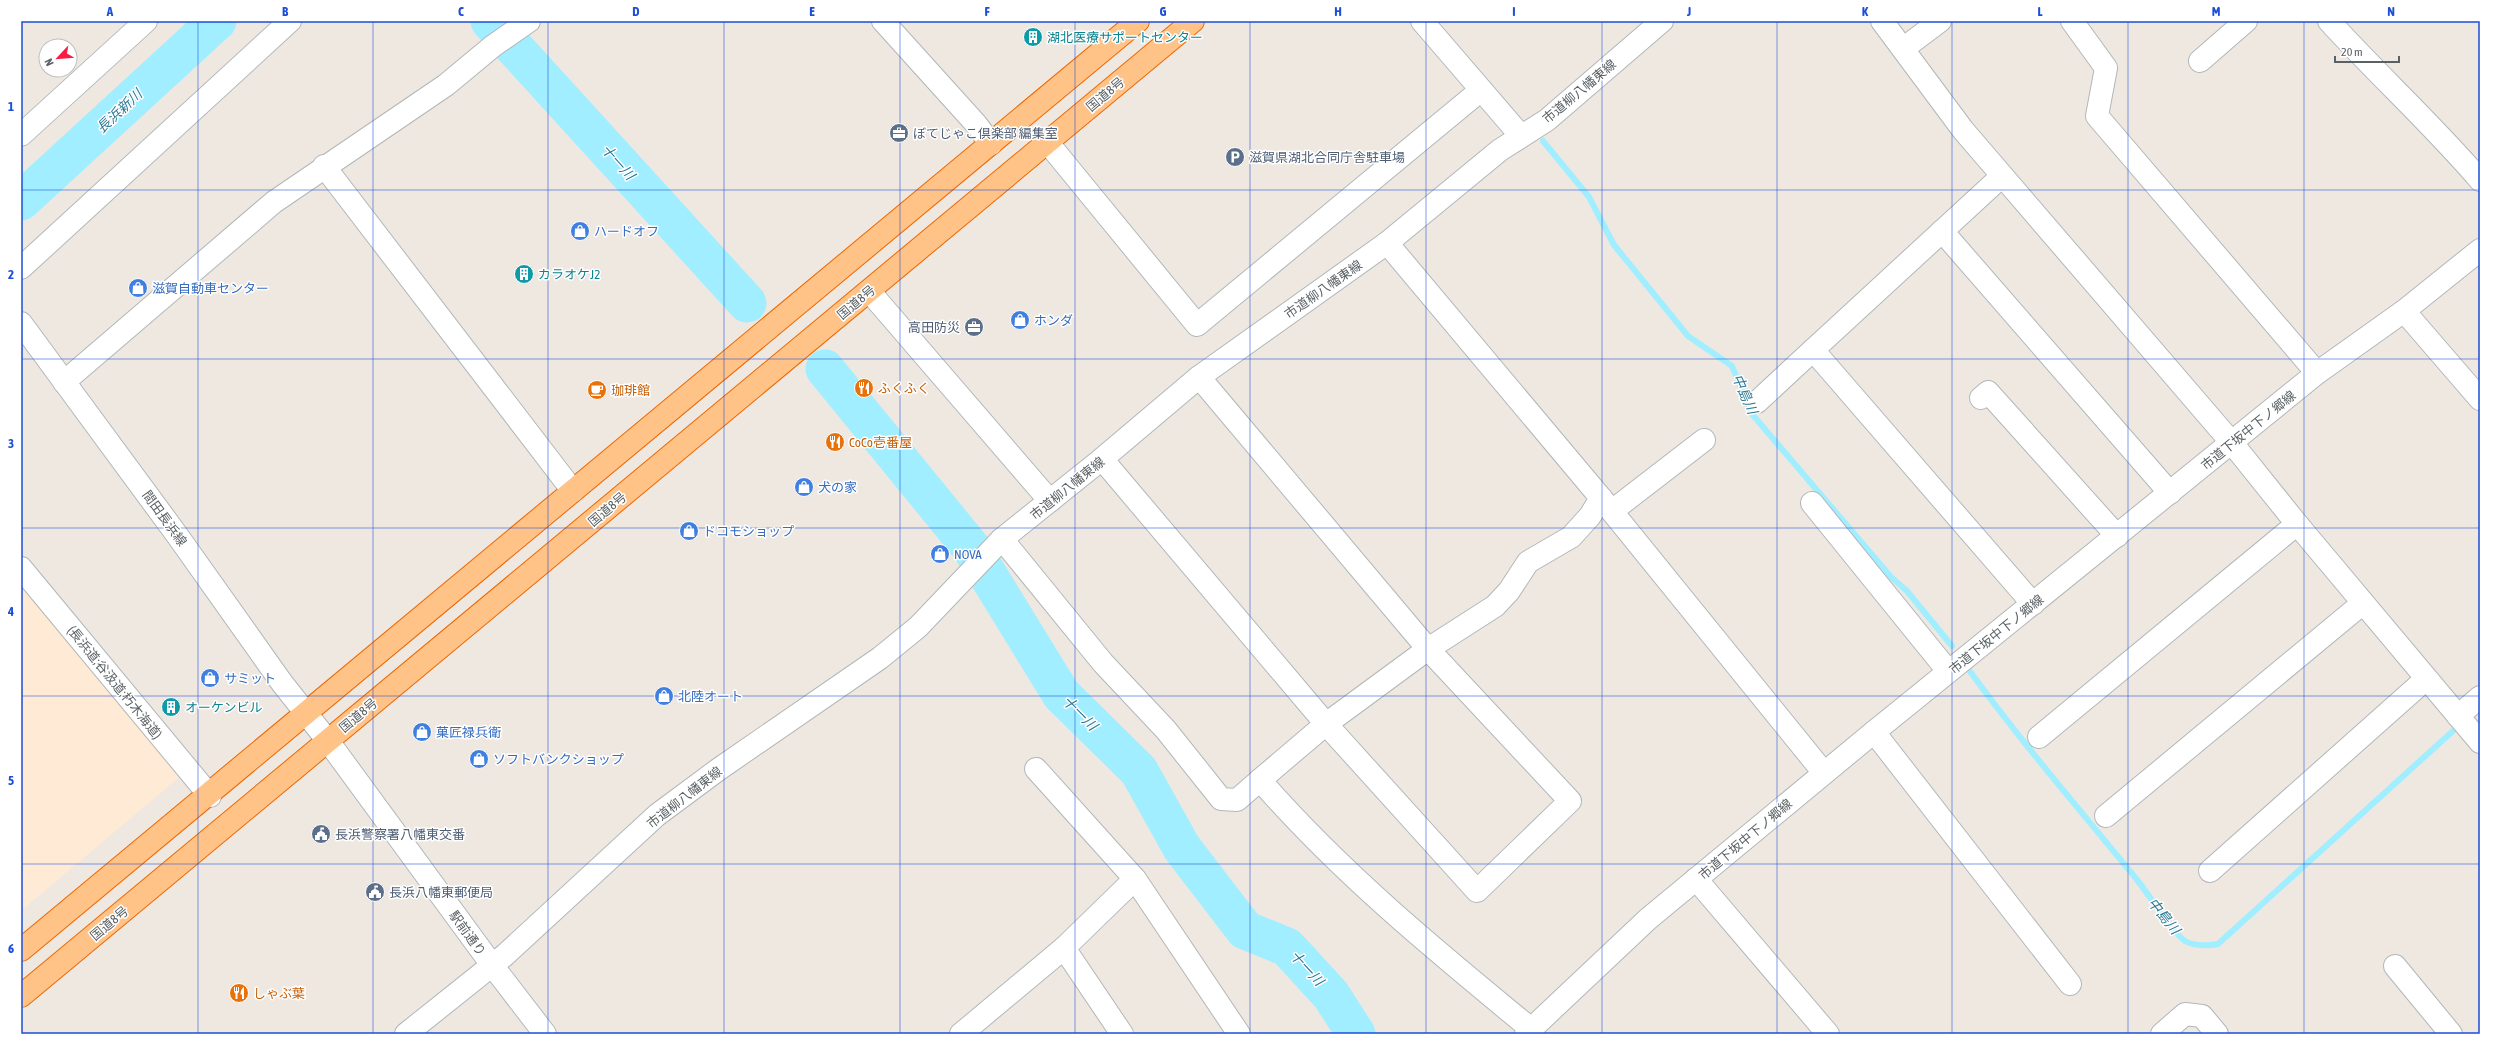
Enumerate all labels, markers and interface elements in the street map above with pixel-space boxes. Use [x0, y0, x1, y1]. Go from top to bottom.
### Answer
text: A [106, 4, 114, 19]
text: B [282, 4, 289, 19]
text: C [458, 4, 464, 19]
text: D [632, 4, 640, 19]
text: E [809, 4, 815, 19]
text: F [984, 4, 990, 19]
text: G [1160, 4, 1167, 19]
text: H [1334, 4, 1342, 19]
text: I [1512, 4, 1516, 19]
text: J [1686, 4, 1691, 19]
text: K [1862, 4, 1869, 19]
text: L [2037, 4, 2043, 19]
text: M [2212, 4, 2221, 19]
text: N [2387, 4, 2395, 19]
building icon: 湖北医療サポートセンター [1022, 26, 1044, 48]
place label: 湖北医療サポートセンター [1047, 30, 1203, 45]
north arrow [38, 38, 78, 78]
scale bar [2335, 38, 2399, 64]
text: 20 m [2341, 45, 2363, 59]
street label: 市道柳八幡東線 [1540, 56, 1619, 126]
text: N [42, 57, 56, 68]
street label: 国道8号 [1083, 74, 1127, 115]
water label: 長浜新川 [93, 85, 146, 136]
text: 1 [8, 99, 14, 114]
office icon: ぼてじゃこ倶楽部 編集室 [888, 122, 910, 144]
place label: ぼてじゃこ倶楽部 編集室 [913, 126, 1058, 141]
water label: 十一川 [598, 141, 639, 184]
parking icon: 滋賀県湖北合同庁舎駐車場 [1224, 146, 1246, 168]
place label: 滋賀県湖北合同庁舎駐車場 [1249, 150, 1405, 165]
shop icon: ハードオフ [569, 220, 591, 242]
place label: ハードオフ [594, 224, 659, 239]
street label: 市道柳八幡東線 [1282, 257, 1365, 322]
building icon: カラオケJ2 [513, 263, 535, 285]
text: 2 [8, 267, 14, 282]
place label: カラオケJ2 [538, 267, 600, 282]
shop icon: 滋賀自動車センター [127, 277, 149, 299]
place label: 滋賀自動車センター [152, 281, 269, 296]
street label: 国道8号 [834, 282, 878, 323]
shop icon: ホンダ [1009, 309, 1031, 331]
place label: ホンダ [1034, 313, 1073, 328]
office icon: 高田防災 [963, 316, 985, 338]
place label: 高田防災 [908, 320, 960, 335]
water label: 中島川 [1729, 372, 1762, 418]
restaurant icon: ふくふく [853, 377, 875, 399]
cafe icon: 珈琲館 [586, 379, 608, 401]
place label: ふくふく [878, 381, 930, 396]
place label: 珈琲館 [611, 383, 650, 398]
street label: 市道下坂中下ノ郷線 [2198, 388, 2299, 473]
restaurant icon: CoCo壱番屋 [824, 431, 846, 453]
place label: CoCo壱番屋 [849, 435, 912, 450]
text: 3 [8, 436, 14, 451]
street label: 市道柳八幡東線 [1027, 454, 1107, 523]
shop icon: 犬の家 [793, 476, 815, 498]
place label: 犬の家 [818, 480, 857, 495]
street label: 間田長浜線 [139, 488, 190, 549]
street label: 国道8号 [585, 489, 629, 530]
shop icon: ドコモショップ [678, 520, 700, 542]
place label: ドコモショップ [703, 524, 794, 539]
shop icon: NOVA [929, 543, 951, 565]
place label: NOVA [954, 547, 982, 562]
street label: 市道下坂中下ノ郷線 [1946, 592, 2047, 677]
text: 4 [7, 604, 14, 619]
street label: (長浜道;谷汲道;朽木海道) [64, 623, 165, 742]
shop icon: サミット [199, 667, 221, 689]
place label: サミット [224, 671, 276, 686]
shop icon: 北陸オート [653, 685, 675, 707]
place label: 北陸オート [678, 689, 743, 704]
water label: 十一川 [1059, 692, 1102, 735]
street label: 国道8号 [336, 695, 380, 736]
building icon: オーケンビル [160, 696, 182, 718]
place label: オーケンビル [185, 700, 263, 715]
shop icon: 菓匠禄兵衛 [411, 721, 433, 743]
place label: 菓匠禄兵衛 [436, 725, 501, 740]
shop icon: ソフトバンクショップ [468, 748, 490, 770]
place label: ソフトバンクショップ [493, 752, 624, 767]
street label: 市道柳八幡東線 [644, 763, 725, 831]
text: 5 [8, 773, 14, 788]
street label: 市道下坂中下ノ郷線 [1696, 796, 1795, 883]
public building icon: 長浜警察署八幡東交番 [310, 823, 332, 845]
place label: 長浜警察署八幡東交番 [335, 827, 465, 842]
public building icon: 長浜八幡東郵便局 [364, 881, 386, 903]
place label: 長浜八幡東郵便局 [389, 885, 493, 900]
water label: 中島川 [2145, 895, 2185, 939]
street label: 国道8号 [87, 903, 131, 944]
street label: 駅前通り [446, 908, 489, 959]
text: 6 [8, 941, 14, 956]
water label: 十一川 [1287, 947, 1329, 990]
restaurant icon: しゃぶ葉 [228, 982, 250, 1004]
place label: しゃぶ葉 [253, 986, 305, 1001]

